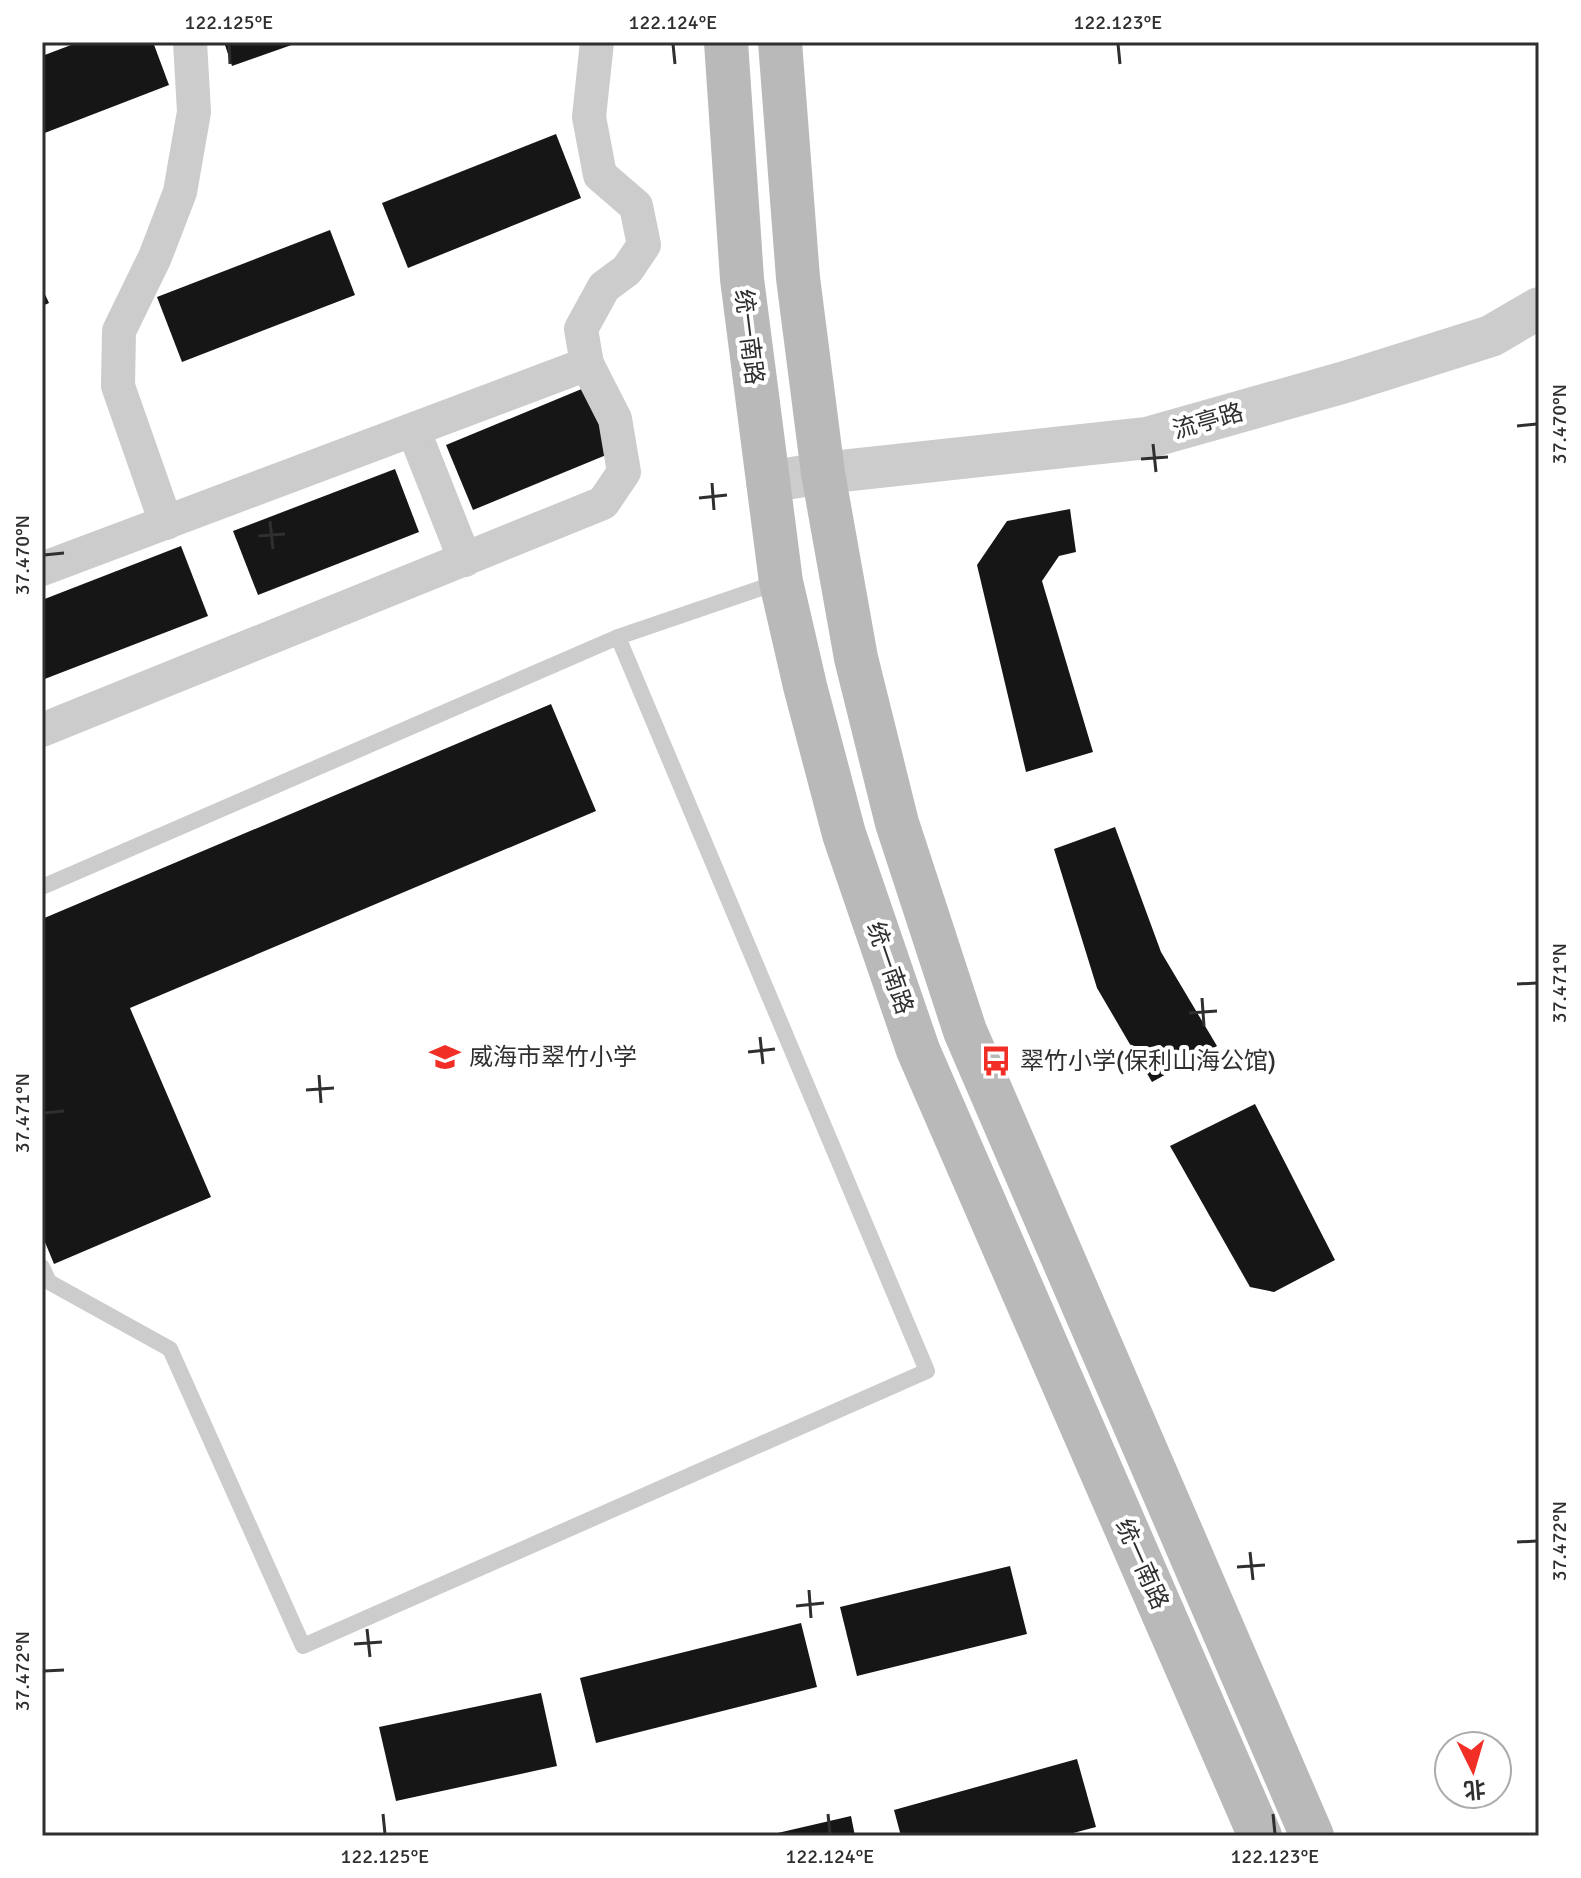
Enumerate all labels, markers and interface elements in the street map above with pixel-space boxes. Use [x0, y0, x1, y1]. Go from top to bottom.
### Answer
text: 122.125°E [185, 10, 273, 35]
text: 122.124°E [629, 10, 717, 35]
text: 122.123°E [1074, 10, 1162, 35]
street label: 统一南路 [728, 288, 770, 386]
text: 37.470°N [1547, 384, 1572, 464]
street label: 流亭路 [1169, 397, 1247, 445]
text: 37.470°N [10, 515, 35, 595]
street label: 统一南路 [860, 918, 920, 1018]
text: 37.471°N [1547, 943, 1572, 1023]
school or university icon: 威海市翠竹小学 [428, 1040, 462, 1074]
place label: 威海市翠竹小学 [469, 1042, 637, 1072]
bus stop icon: 翠竹小学(保利山海公馆) [979, 1044, 1013, 1078]
place label: 翠竹小学(保利山海公馆) [1020, 1046, 1276, 1076]
text: 37.471°N [10, 1073, 35, 1153]
text: 37.472°N [1547, 1501, 1572, 1581]
street label: 统一南路 [1109, 1514, 1175, 1614]
text: 37.472°N [10, 1631, 35, 1711]
north arrow [1433, 1730, 1513, 1810]
text: 北 [1463, 1775, 1487, 1804]
text: 122.125°E [341, 1844, 429, 1869]
text: 122.124°E [786, 1844, 874, 1869]
text: 122.123°E [1231, 1844, 1319, 1869]

